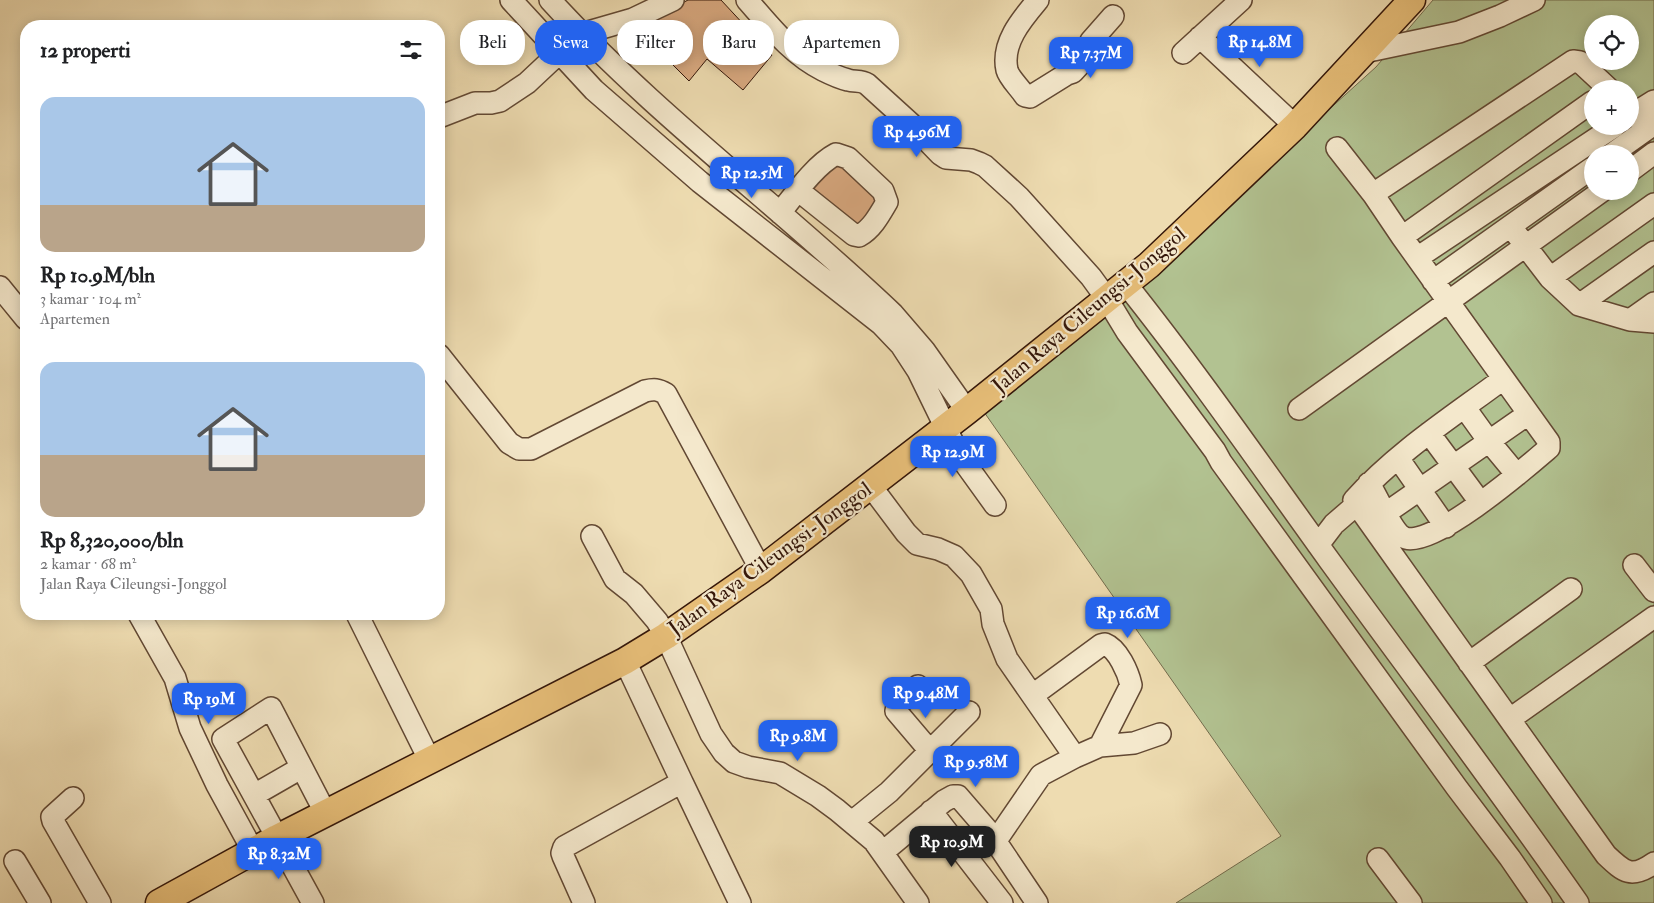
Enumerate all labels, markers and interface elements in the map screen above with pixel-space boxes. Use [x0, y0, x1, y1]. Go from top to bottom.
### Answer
map controls [1584, 15, 1639, 200]
button: locate [1584, 15, 1639, 70]
chip: Beli [460, 20, 525, 65]
chip: Sewa [535, 20, 607, 65]
chip: Filter [617, 20, 693, 65]
chip: Baru [703, 20, 774, 65]
chip: Apartemen [784, 20, 899, 65]
pin: Rp 14.8M [1208, 26, 1312, 68]
text: Rp 14.8M [1228, 32, 1292, 52]
icon: filters [397, 36, 425, 64]
pin: Rp 7.37M [1039, 36, 1143, 79]
text: 12 properti [40, 37, 131, 64]
text: Rp 7.37M [1060, 43, 1122, 63]
button: + [1584, 80, 1639, 135]
pin: Rp 4.96M [865, 116, 969, 158]
text: Rp 4.96M [884, 122, 950, 142]
icon: home [188, 129, 278, 219]
button: − [1584, 145, 1639, 200]
pin: Rp 12.5M [700, 156, 804, 199]
text: Rp 12.5M [721, 163, 783, 183]
street label: Jalan Raya Cileungsi-Jonggol [986, 220, 1192, 400]
text: Rp 10.9M/bln [40, 262, 155, 289]
text: 3 kamar · 104 m² [40, 289, 141, 309]
text: Apartemen [40, 309, 110, 329]
icon: home [188, 394, 278, 484]
pin: Rp 12.9M [901, 436, 1005, 478]
text: Rp 12.9M [921, 442, 985, 462]
street label: Jalan Raya Cileungsi-Jonggol [662, 476, 878, 643]
text: Rp 8,320,000/bln [40, 527, 184, 554]
text: 2 kamar · 68 m² [40, 554, 136, 574]
text: Jalan Raya Cileungsi-Jonggol [40, 574, 227, 594]
pin: Rp 16.6M [1076, 596, 1180, 639]
text: Rp 16.6M [1096, 603, 1160, 623]
pin: Rp 9.48M [874, 676, 978, 719]
pin: Rp 19M [168, 682, 250, 725]
text: Rp 9.48M [893, 683, 959, 703]
text: Rp 19M [183, 689, 235, 709]
pin: Rp 9.8M [752, 720, 844, 762]
text: Rp 9.8M [769, 726, 827, 746]
pin: Rp 9.58M [924, 746, 1028, 788]
text: Rp 9.58M [944, 752, 1008, 772]
pin: Rp 10.9M [900, 826, 1004, 868]
text: Rp 10.9M [920, 832, 984, 852]
pin: Rp 8.32M [227, 838, 331, 880]
text: Rp 8.32M [247, 844, 311, 864]

